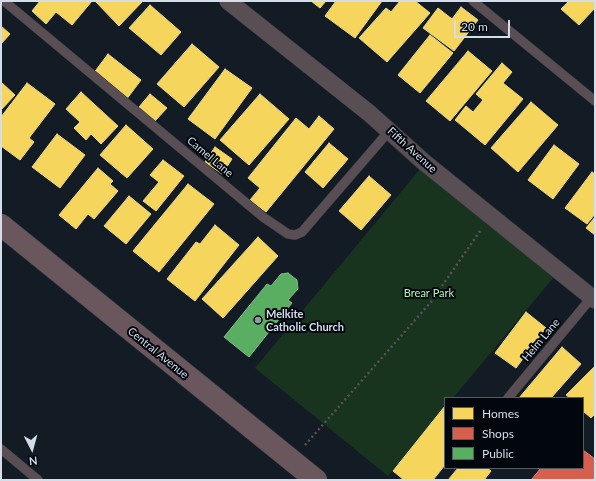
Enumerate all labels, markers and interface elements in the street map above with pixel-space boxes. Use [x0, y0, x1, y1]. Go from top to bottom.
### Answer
scale bar [456, 12, 512, 38]
text: 20 m [461, 19, 488, 34]
street label: Fifth Avenue [385, 124, 439, 176]
street label: Camel Lane [184, 134, 236, 180]
park label: Brear Park [404, 286, 454, 300]
place label: Melkite Catholic Church [266, 307, 344, 333]
marker: Melkite Catholic Church [253, 315, 263, 325]
street label: Helm Lane [519, 316, 563, 364]
street label: Central Avenue [125, 325, 191, 381]
legend [444, 397, 584, 469]
text: Homes [482, 406, 519, 421]
text: Shops [482, 426, 514, 441]
north arrow [12, 429, 52, 469]
text: Public [482, 446, 514, 461]
text: N [28, 455, 38, 468]

